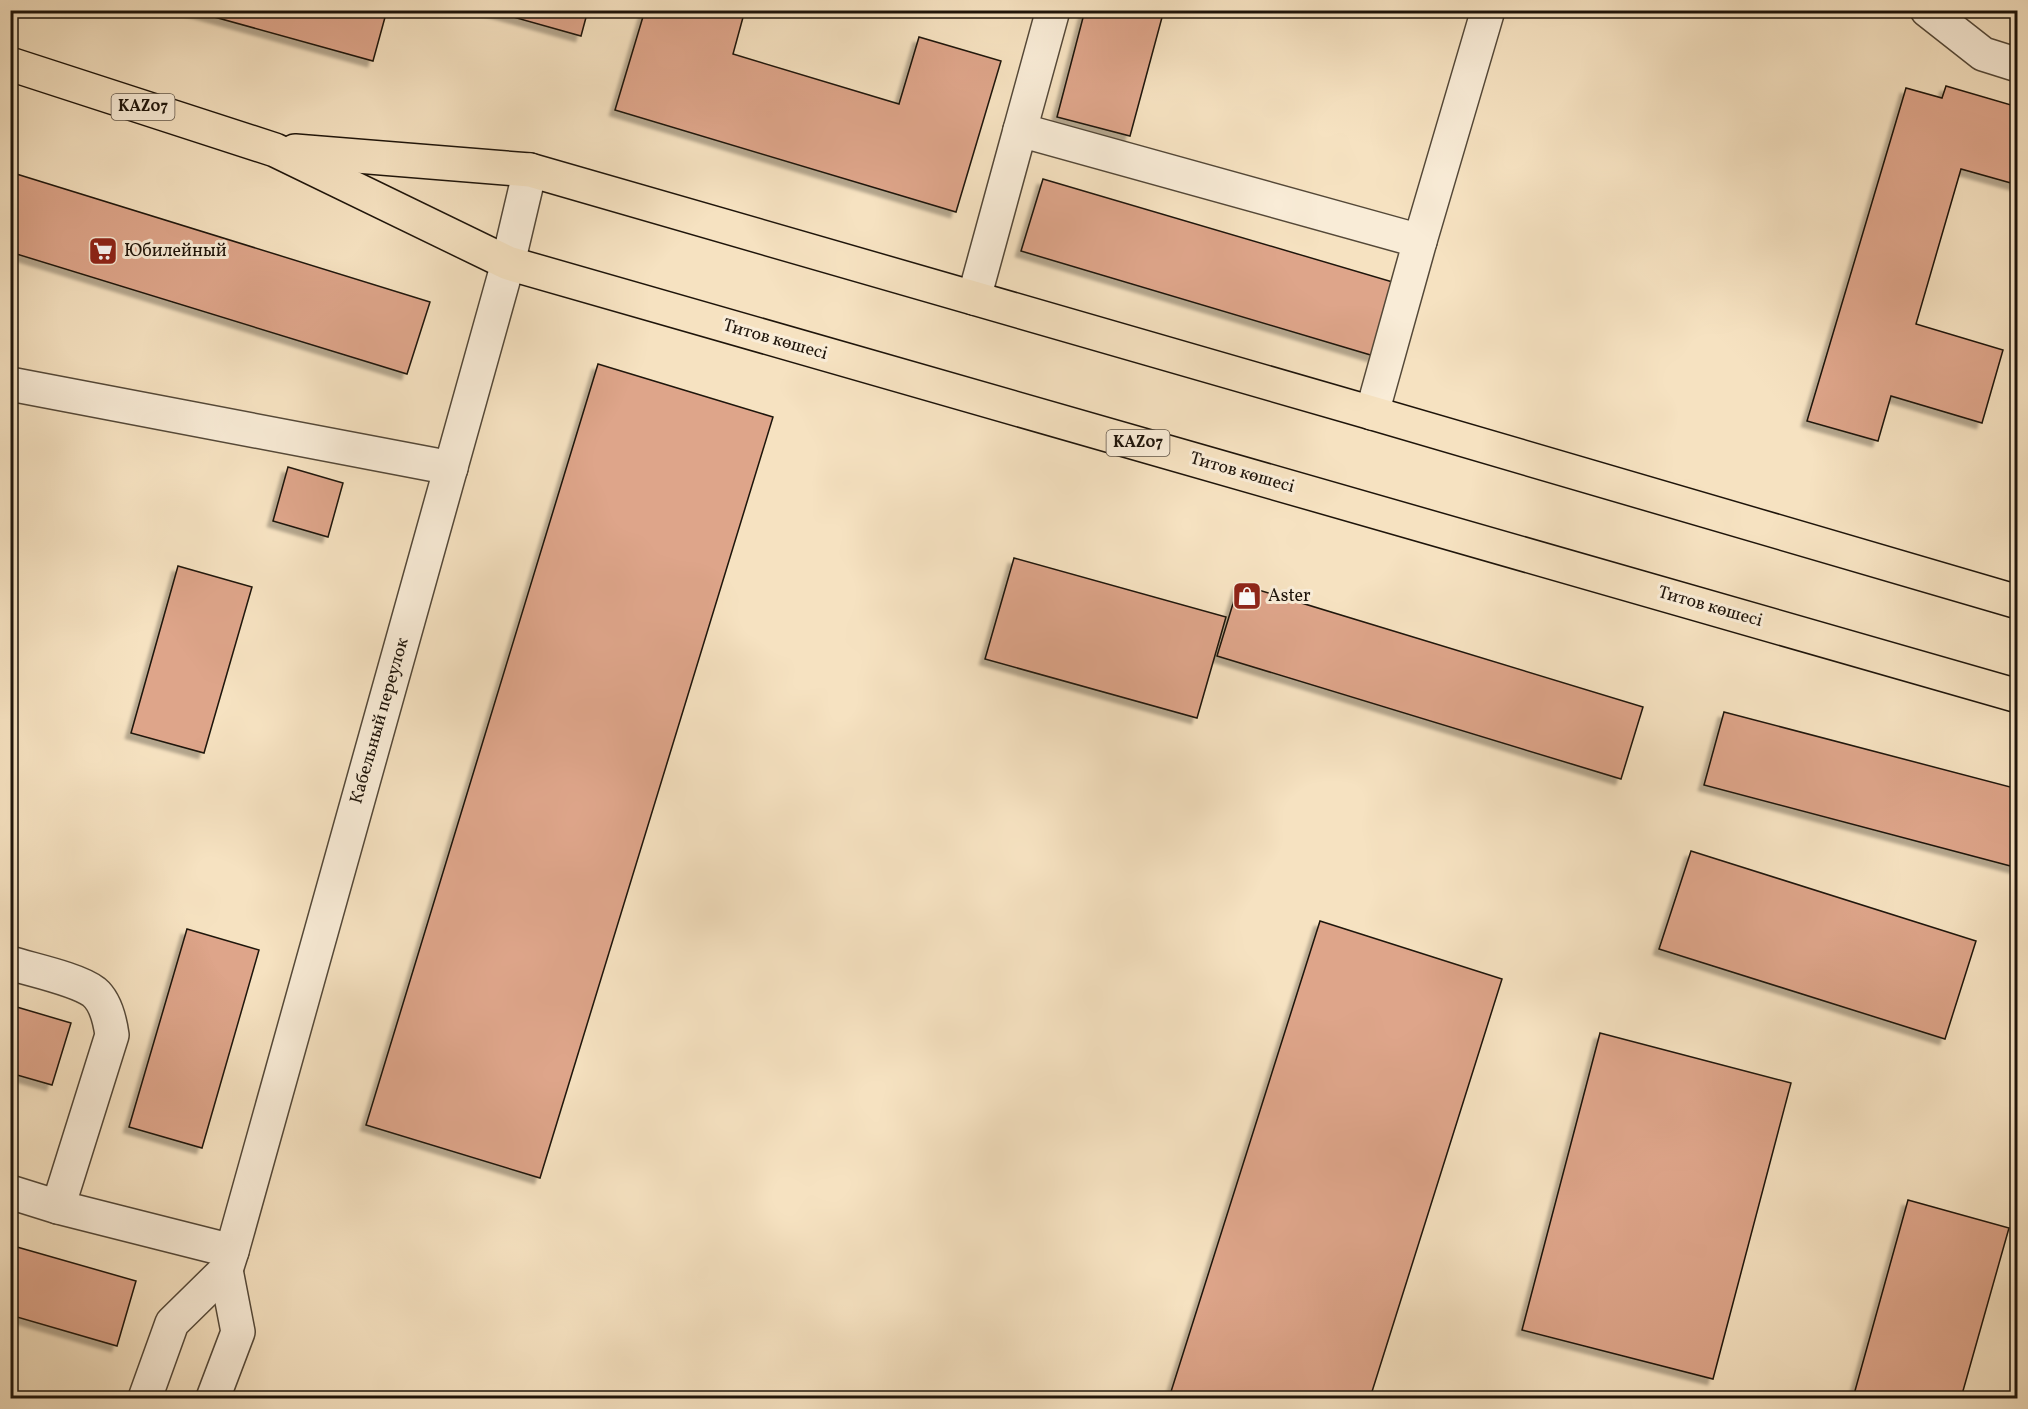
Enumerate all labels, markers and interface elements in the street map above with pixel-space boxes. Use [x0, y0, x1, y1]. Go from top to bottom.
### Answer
road number: KAZ07 [112, 94, 174, 120]
supermarket icon: Юбилейный [87, 235, 119, 267]
place label: Юбилейный [124, 239, 227, 264]
street label: Титов көшесі [720, 313, 830, 367]
road number: KAZ07 [1106, 430, 1170, 456]
street label: Титов көшесі [1187, 446, 1297, 500]
shop icon: Aster [1231, 580, 1263, 612]
street label: Титов көшесі [1655, 580, 1765, 634]
place label: Aster [1268, 584, 1311, 609]
street label: Кабельный переулок [344, 635, 416, 807]

